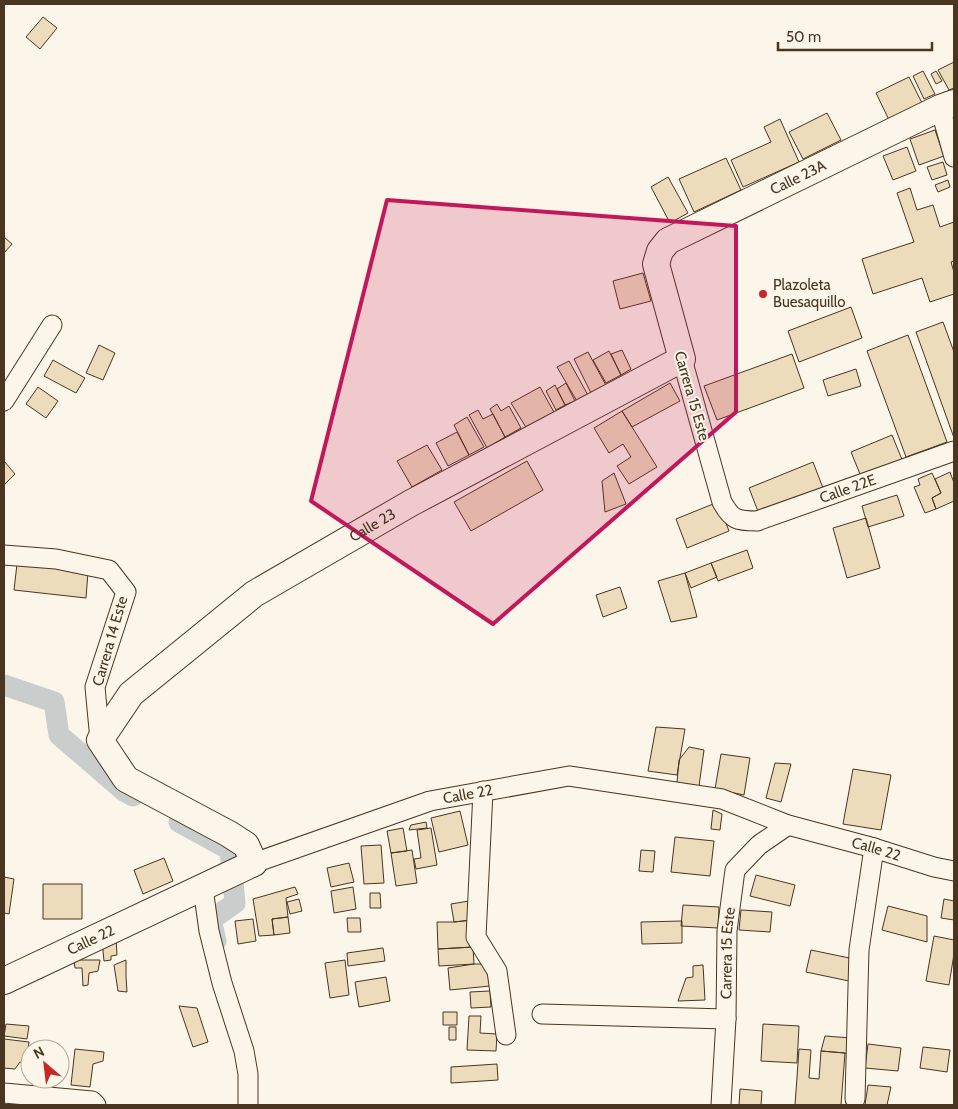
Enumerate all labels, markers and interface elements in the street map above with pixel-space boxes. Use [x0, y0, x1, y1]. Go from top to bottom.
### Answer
scale bar [778, 20, 932, 52]
text: 50 m [786, 28, 821, 46]
street label: Calle 23A [767, 156, 829, 199]
place label: Plazoleta Buesaquillo [773, 276, 845, 311]
marker: Plazoleta Buesaquillo [757, 288, 769, 300]
street label: Carrera 15 Este [671, 349, 713, 443]
street label: Calle 22E [817, 470, 878, 507]
street label: Calle 23 [346, 505, 399, 546]
street label: Carrera 14 Este [89, 594, 132, 688]
street label: Calle 22 [441, 781, 494, 808]
street label: Calle 22 [850, 833, 903, 865]
street label: Carrera 15 Este [717, 906, 739, 999]
street label: Calle 22 [64, 921, 118, 959]
north arrow [20, 1039, 70, 1089]
text: N [30, 1042, 47, 1063]

